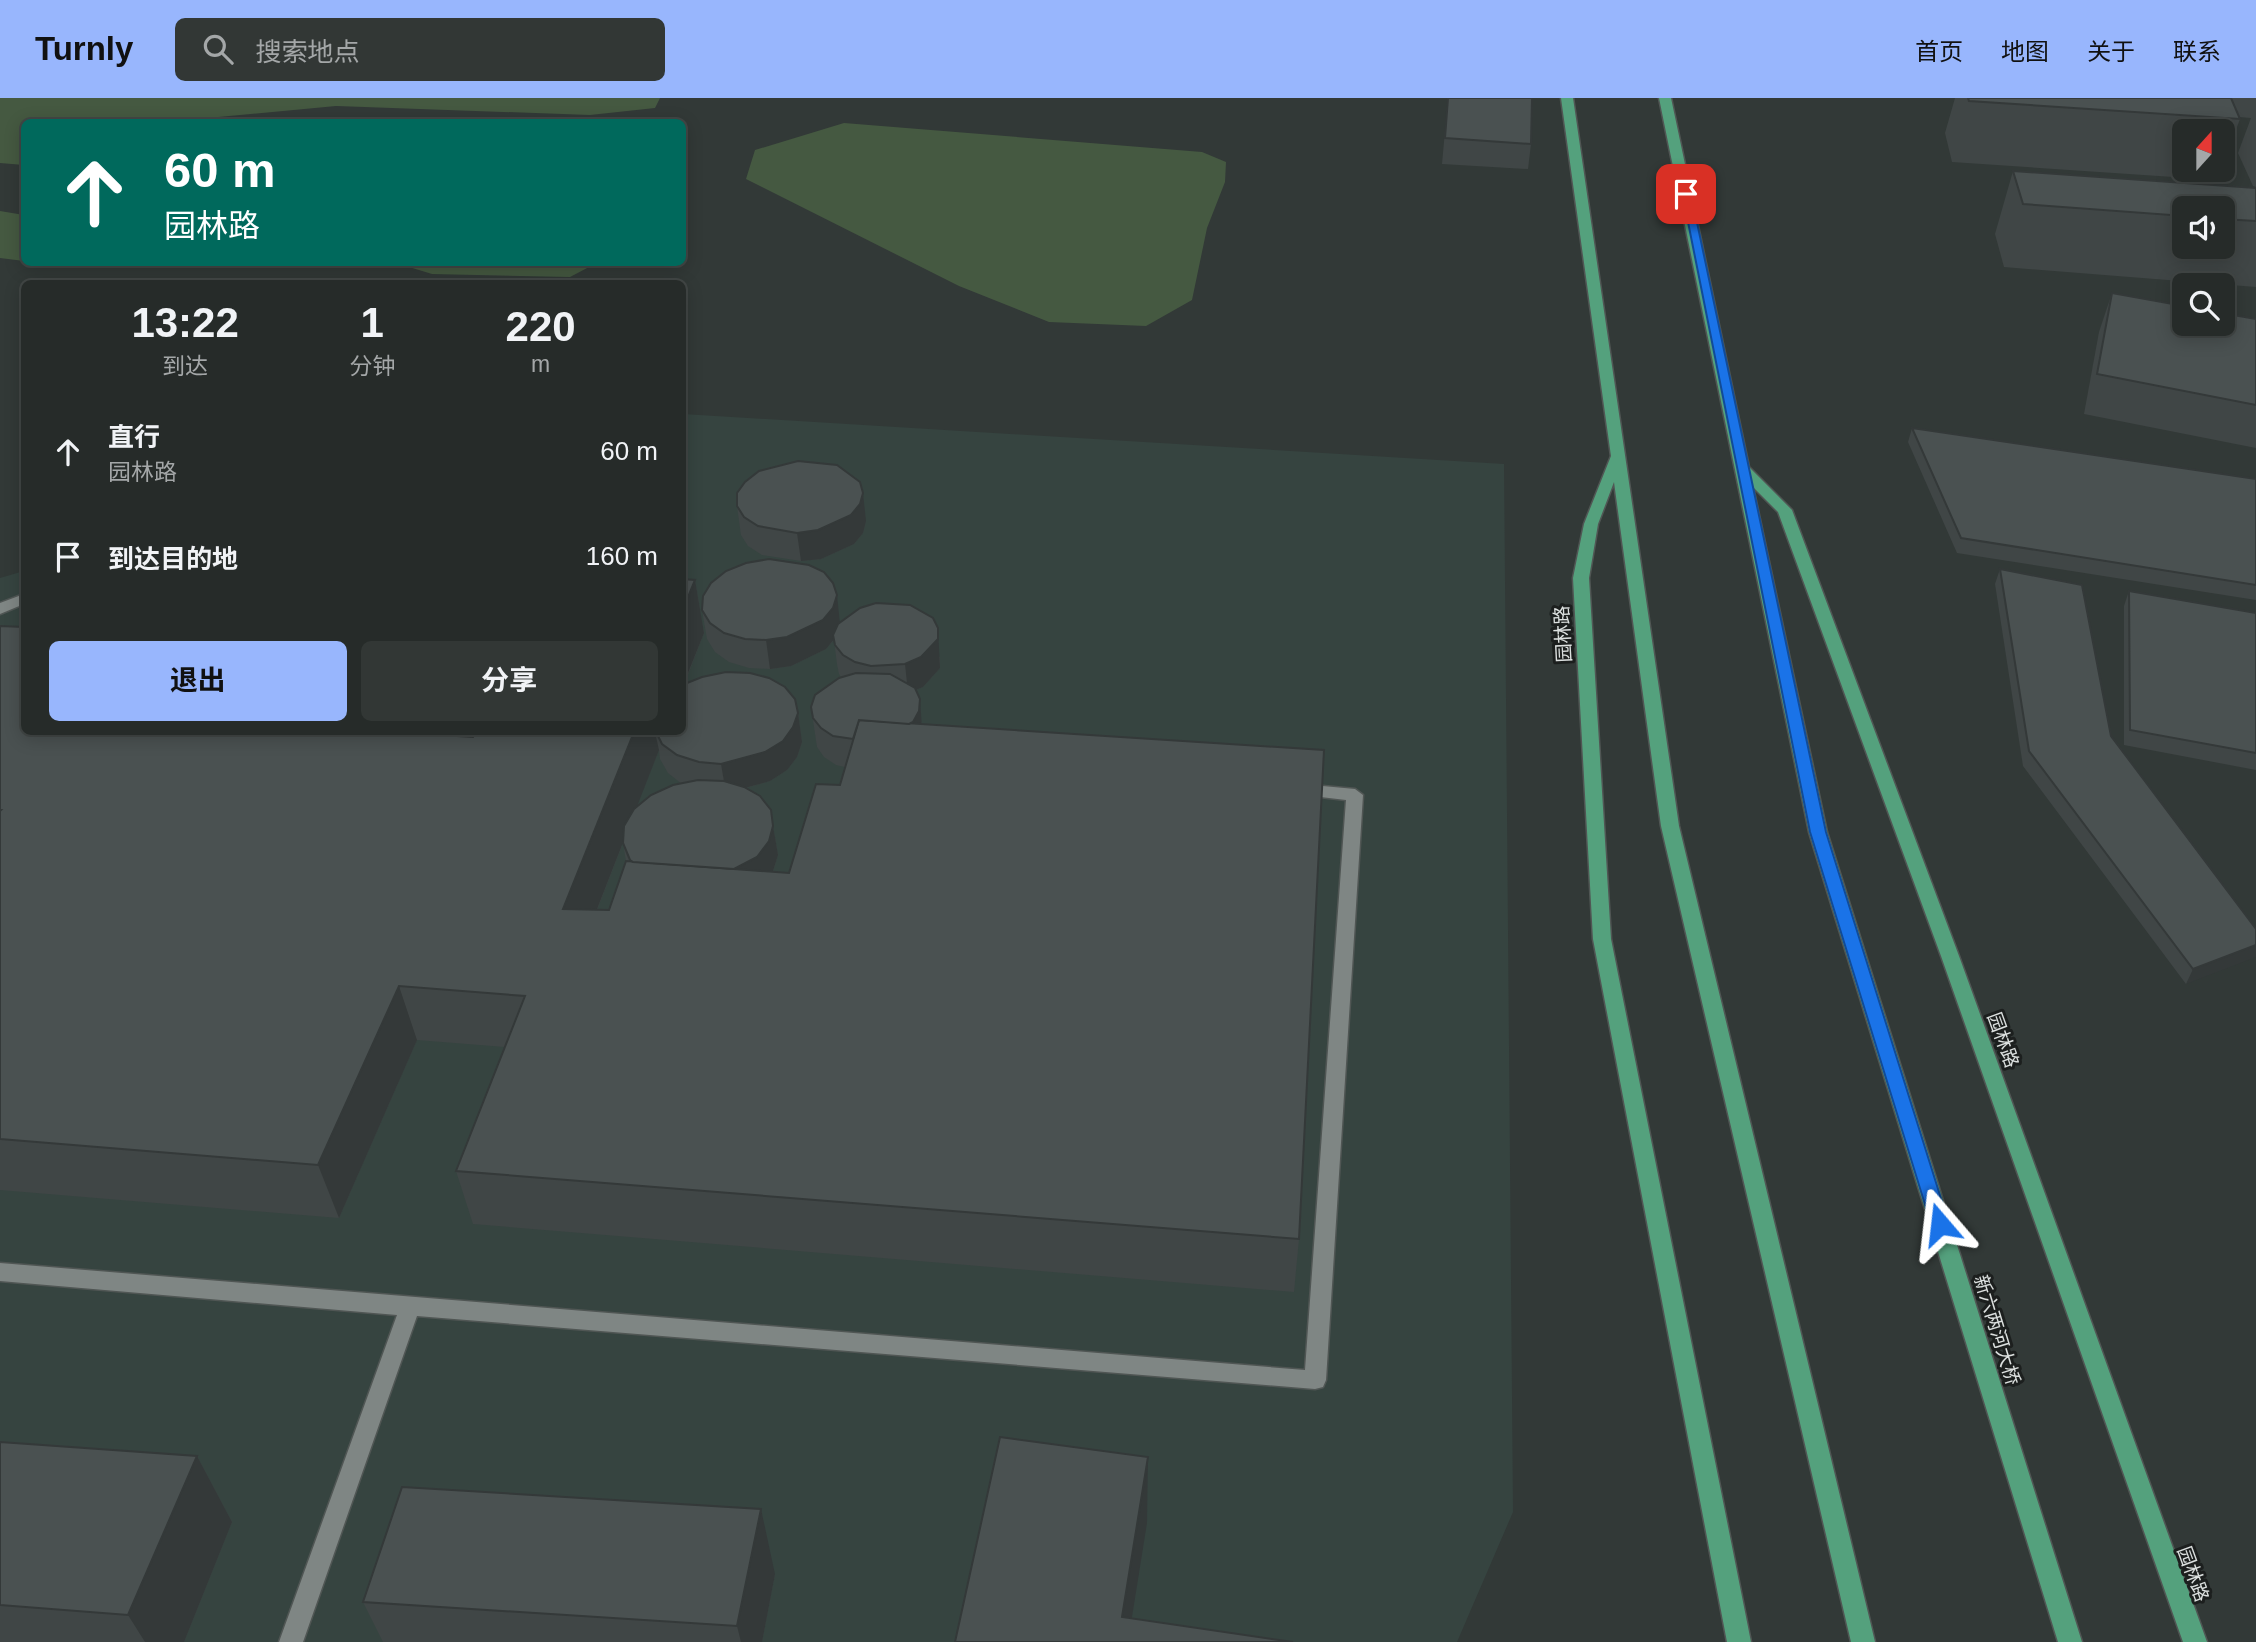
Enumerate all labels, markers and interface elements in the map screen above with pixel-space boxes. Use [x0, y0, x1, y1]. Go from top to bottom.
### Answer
search box [175, 18, 665, 81]
text: Turnly [35, 30, 133, 67]
icon: search [199, 30, 237, 68]
text: 搜索地点 [255, 37, 359, 67]
text: 首页 [1915, 38, 1963, 65]
text: 地图 [2001, 38, 2049, 65]
text: 关于 [2087, 38, 2135, 65]
text: 联系 [2173, 38, 2221, 65]
north arrow [2172, 119, 2235, 182]
map controls [2172, 119, 2235, 336]
text: 60 m [164, 143, 276, 197]
icon: ahead [49, 147, 140, 238]
pin [1656, 164, 1716, 224]
icon: arrive [1667, 175, 1705, 213]
button: sound [2172, 196, 2235, 259]
text: 园林路 [164, 208, 260, 244]
button: search [2172, 273, 2235, 336]
text: 13:22 [131, 299, 239, 346]
text: 1 [360, 299, 384, 346]
text: 220 [506, 303, 576, 350]
text: m [531, 351, 550, 377]
text: 到达 [162, 353, 208, 379]
text: 分钟 [349, 353, 395, 379]
text: 直行 [108, 422, 160, 452]
icon: ahead [49, 433, 87, 471]
text: 60 m [600, 436, 658, 466]
text: 园林路 [108, 459, 177, 485]
icon: arrive [49, 538, 87, 576]
text: 160 m [586, 541, 658, 571]
text: 到达目的地 [108, 544, 238, 574]
street label: 园林路 [1551, 605, 1575, 663]
button: 退出 [49, 641, 347, 721]
button: 分享 [361, 641, 658, 721]
street label: 园林路 [1983, 1010, 2023, 1070]
position arrow [1903, 1187, 1977, 1261]
street label: 新六两河大桥 [1970, 1272, 2024, 1388]
street label: 园林路 [2173, 1544, 2213, 1604]

